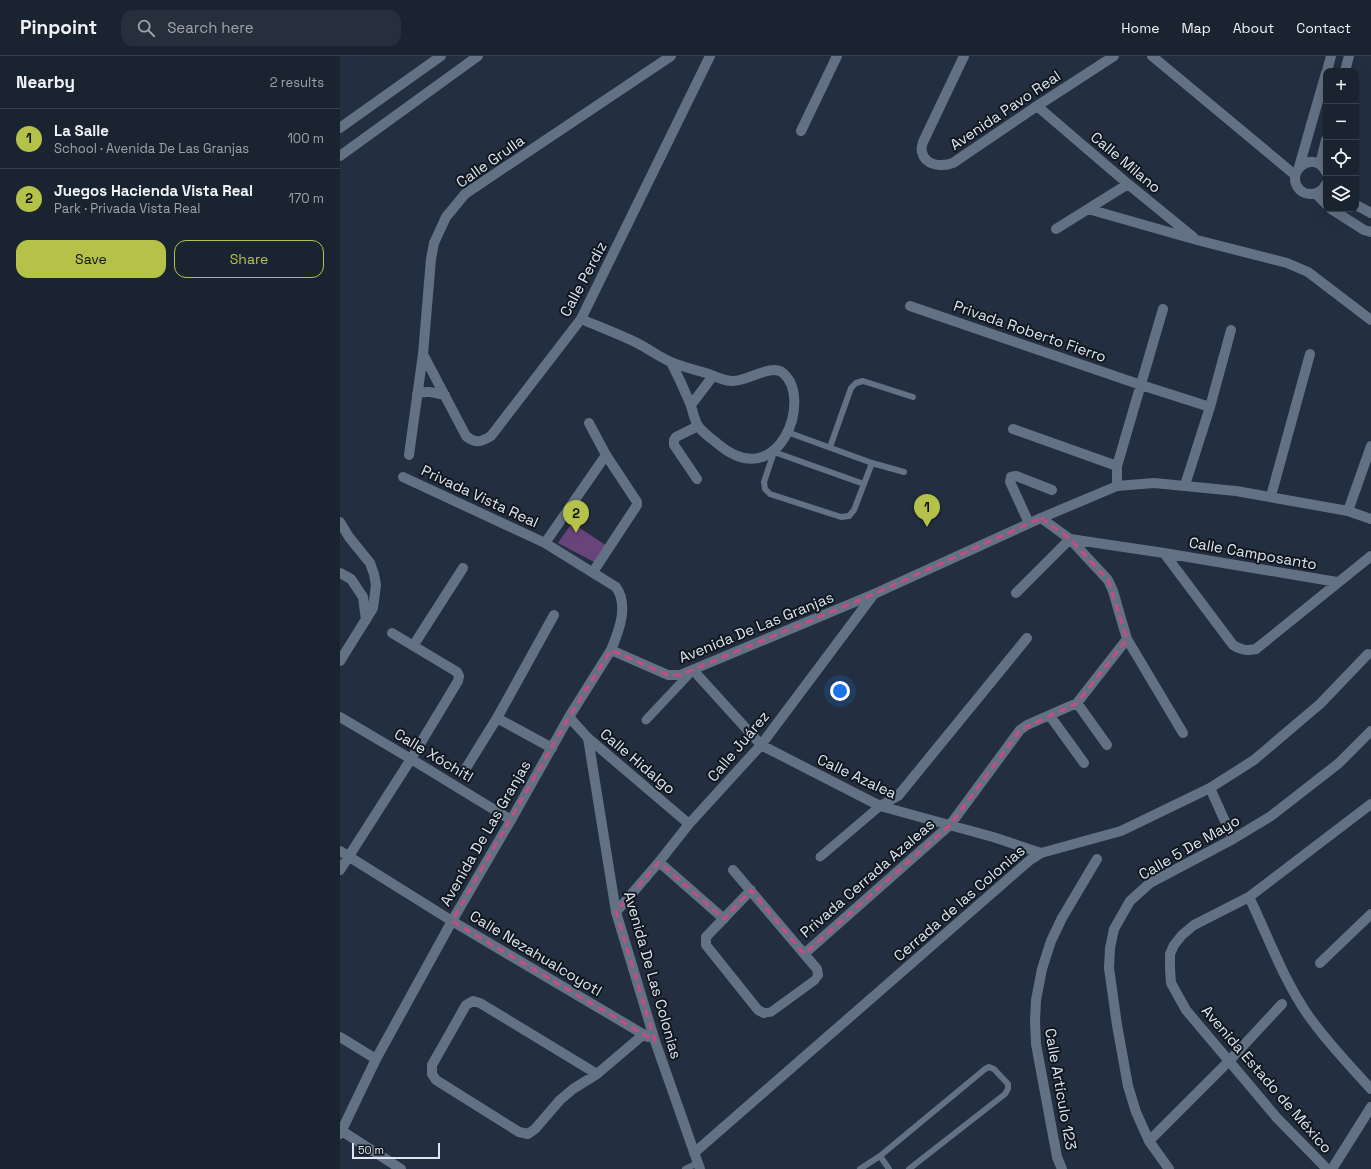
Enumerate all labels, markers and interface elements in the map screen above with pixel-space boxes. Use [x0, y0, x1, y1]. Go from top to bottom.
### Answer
search box [121, 10, 401, 46]
text: Pinpoint [20, 15, 97, 40]
icon: search [135, 17, 157, 39]
text: Search here [167, 18, 254, 37]
text: Home [1121, 19, 1159, 37]
text: Map [1181, 19, 1211, 37]
text: About [1233, 19, 1274, 37]
text: Contact [1296, 19, 1351, 37]
street label: Avenida Pavo Real [946, 66, 1064, 154]
map controls [1323, 68, 1359, 212]
button: + [1323, 68, 1359, 104]
text: Nearby [16, 71, 75, 93]
text: 2 results [270, 74, 324, 91]
button: − [1323, 104, 1359, 140]
text: La Salle [54, 121, 109, 140]
street label: Calle Milano [1087, 127, 1165, 197]
text: 1 [26, 130, 32, 147]
text: 100 m [287, 130, 324, 147]
street label: Calle Grulla [452, 130, 528, 191]
text: School · Avenida De Las Granjas [54, 140, 249, 157]
button: locate [1323, 140, 1359, 176]
button: layers [1323, 176, 1359, 212]
text: Juegos Hacienda Vista Real [54, 181, 253, 200]
text: 2 [25, 190, 33, 207]
text: 170 m [288, 190, 324, 207]
text: Park · Privada Vista Real [54, 200, 200, 217]
street label: Calle Perdiz [555, 238, 611, 320]
button: Save [16, 240, 166, 278]
button: Share [174, 240, 324, 278]
street label: Privada Roberto Fierro [951, 296, 1109, 366]
street label: Privada Vista Real [418, 461, 542, 531]
pin: 1 [914, 494, 940, 527]
pin: 2 [563, 500, 589, 533]
street label: Calle Camposanto [1187, 532, 1319, 574]
street label: Avenida De Las Granjas [676, 587, 836, 667]
your location [830, 681, 850, 701]
street label: Calle Juárez [703, 707, 773, 785]
street label: Calle Xóchitl [391, 724, 477, 786]
street label: Calle Hidalgo [596, 724, 680, 798]
street label: Calle Azalea [814, 749, 900, 803]
street label: Avenida De Las Granjas [435, 757, 535, 909]
street label: Calle 5 De Mayo [1135, 810, 1243, 884]
street label: Privada Cerrada Azaleas [796, 814, 938, 941]
street label: Cerrada de las Colonias [889, 841, 1029, 965]
street label: Avenida De Las Colonias [620, 889, 686, 1061]
street label: Calle Nezahualcoyotl [466, 906, 606, 1000]
street label: Avenida Estado de México [1198, 1001, 1336, 1157]
street label: Calle Artículo 123 [1041, 1027, 1081, 1151]
scale bar [352, 1141, 440, 1160]
text: 50 m [358, 1143, 384, 1157]

